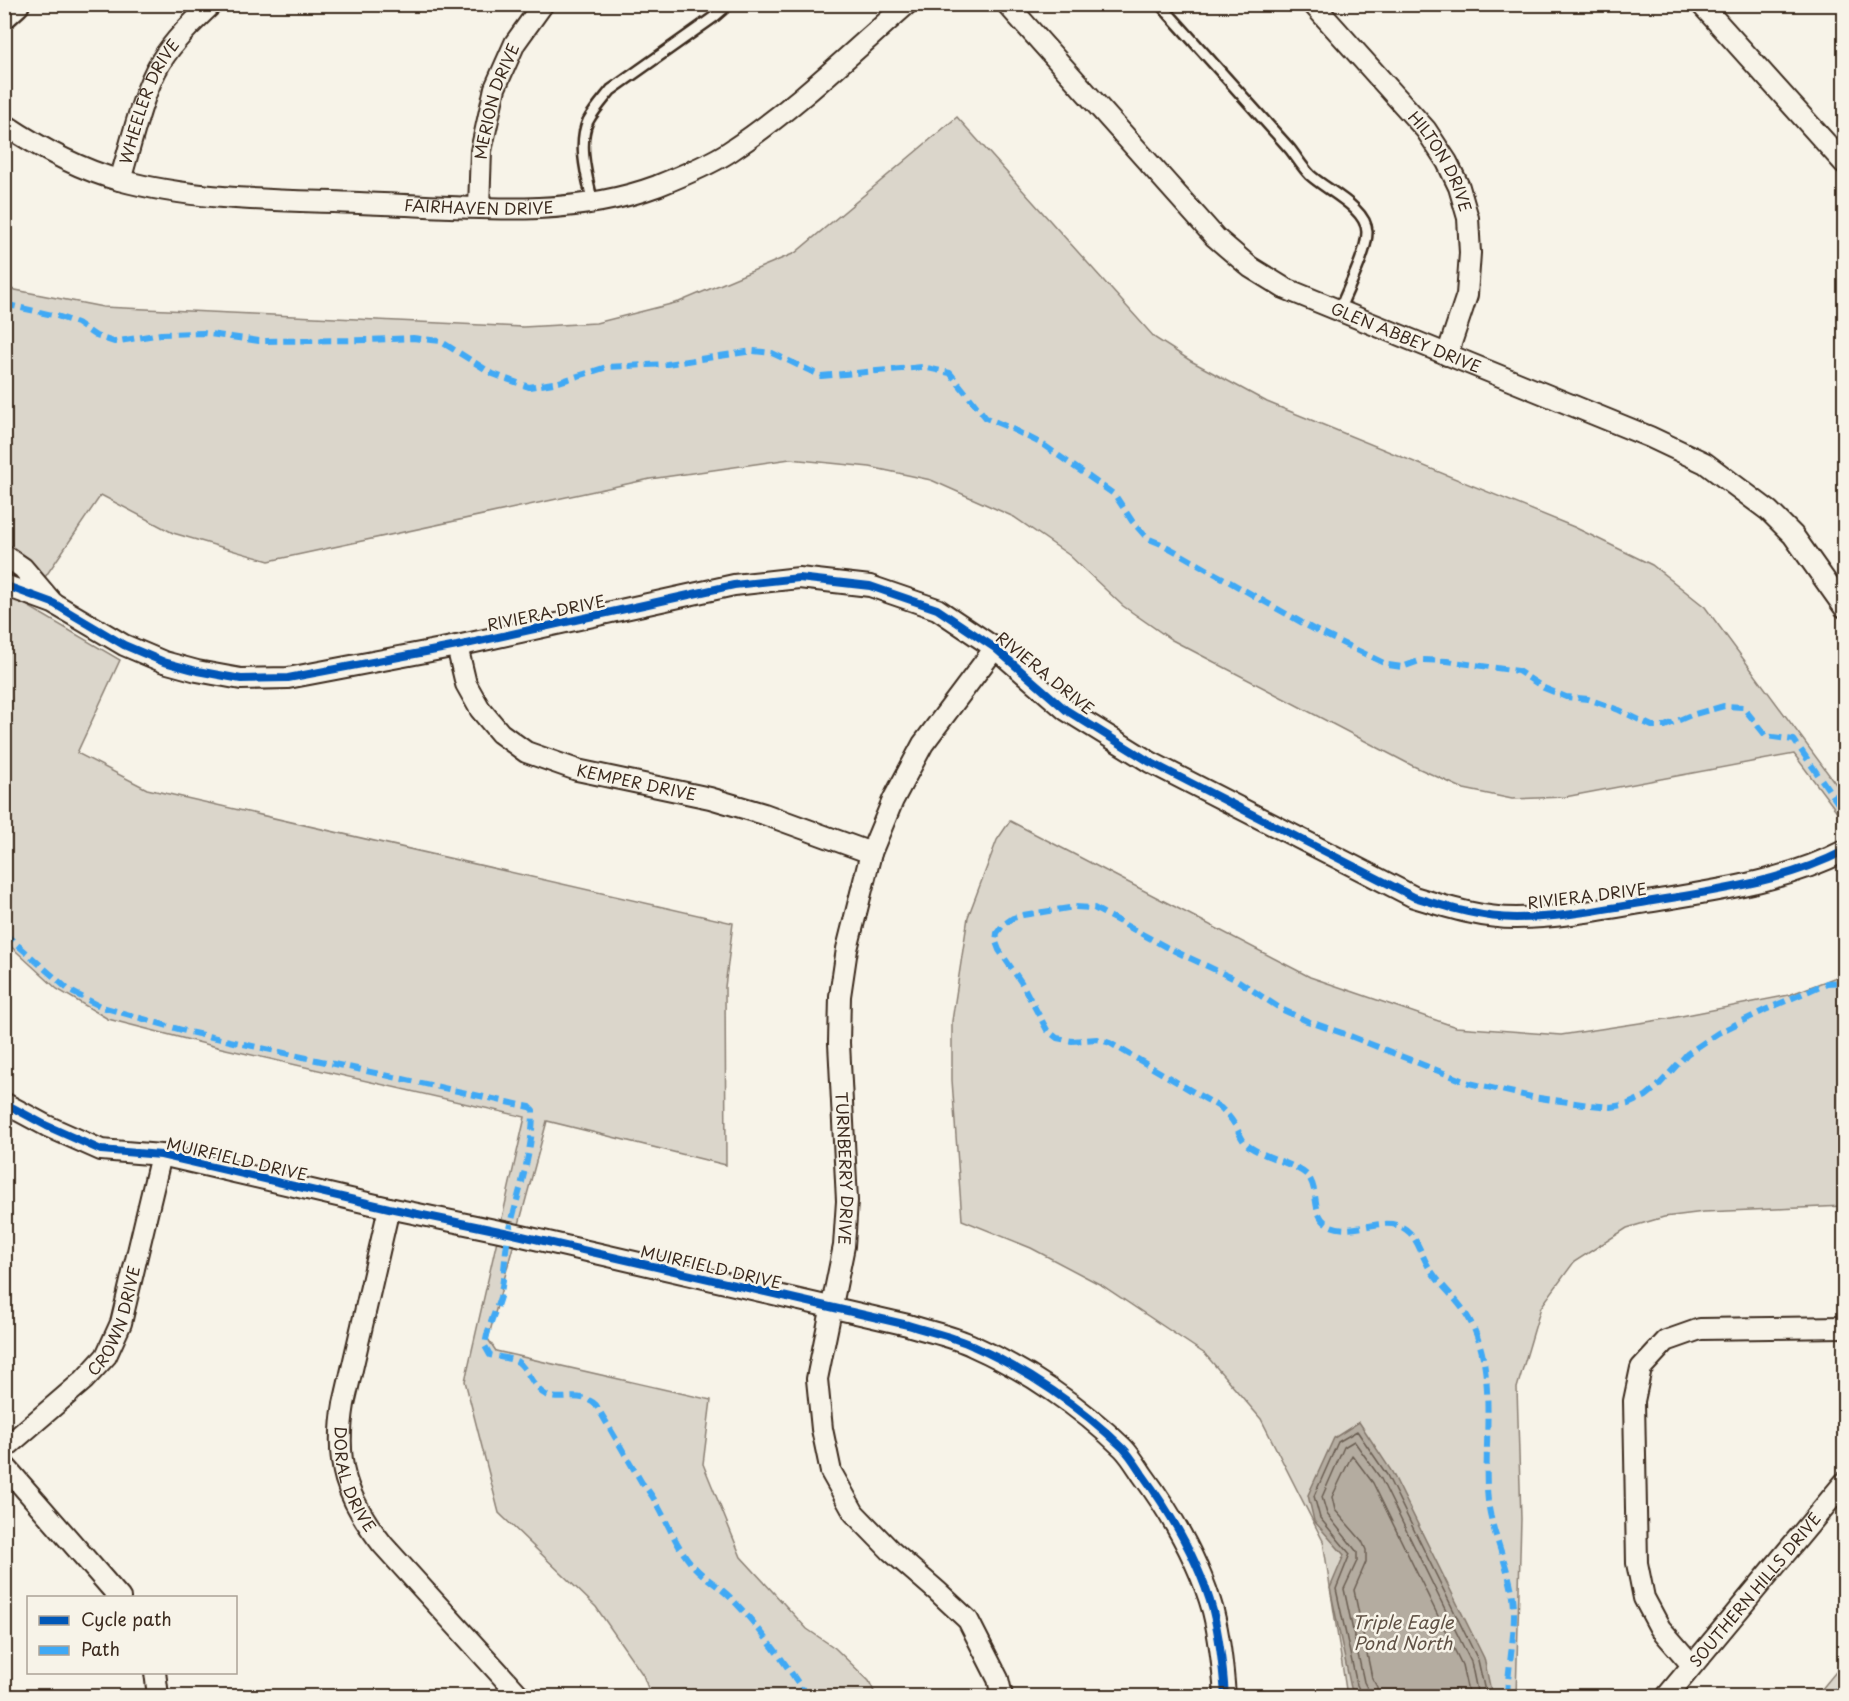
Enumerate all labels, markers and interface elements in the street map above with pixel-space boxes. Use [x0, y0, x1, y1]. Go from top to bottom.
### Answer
street label: WHEELER DRIVE [112, 33, 184, 167]
street label: MERION DRIVE [468, 39, 524, 160]
street label: HILTON DRIVE [1403, 105, 1479, 214]
street label: FAIRHAVEN DRIVE [404, 192, 554, 220]
street label: GLEN ABBEY DRIVE [1328, 295, 1485, 378]
street label: RIVIERA DRIVE [485, 588, 607, 636]
street label: RIVIERA DRIVE [991, 625, 1100, 719]
street label: KEMPER DRIVE [575, 757, 699, 806]
street label: RIVIERA DRIVE [1526, 876, 1648, 914]
street label: TURNBERRY DRIVE [830, 1091, 860, 1246]
street label: MUIRFIELD DRIVE [164, 1130, 310, 1186]
street label: MUIRFIELD DRIVE [638, 1238, 784, 1294]
street label: CROWN DRIVE [81, 1263, 145, 1381]
street label: DORAL DRIVE [330, 1426, 383, 1536]
street label: SOUTHERN HILLS DRIVE [1683, 1507, 1826, 1672]
legend [27, 1596, 237, 1674]
text: Cycle path [81, 1605, 172, 1632]
water label: Triple Eagle Pond North [1352, 1608, 1455, 1656]
text: Path [81, 1635, 120, 1662]

